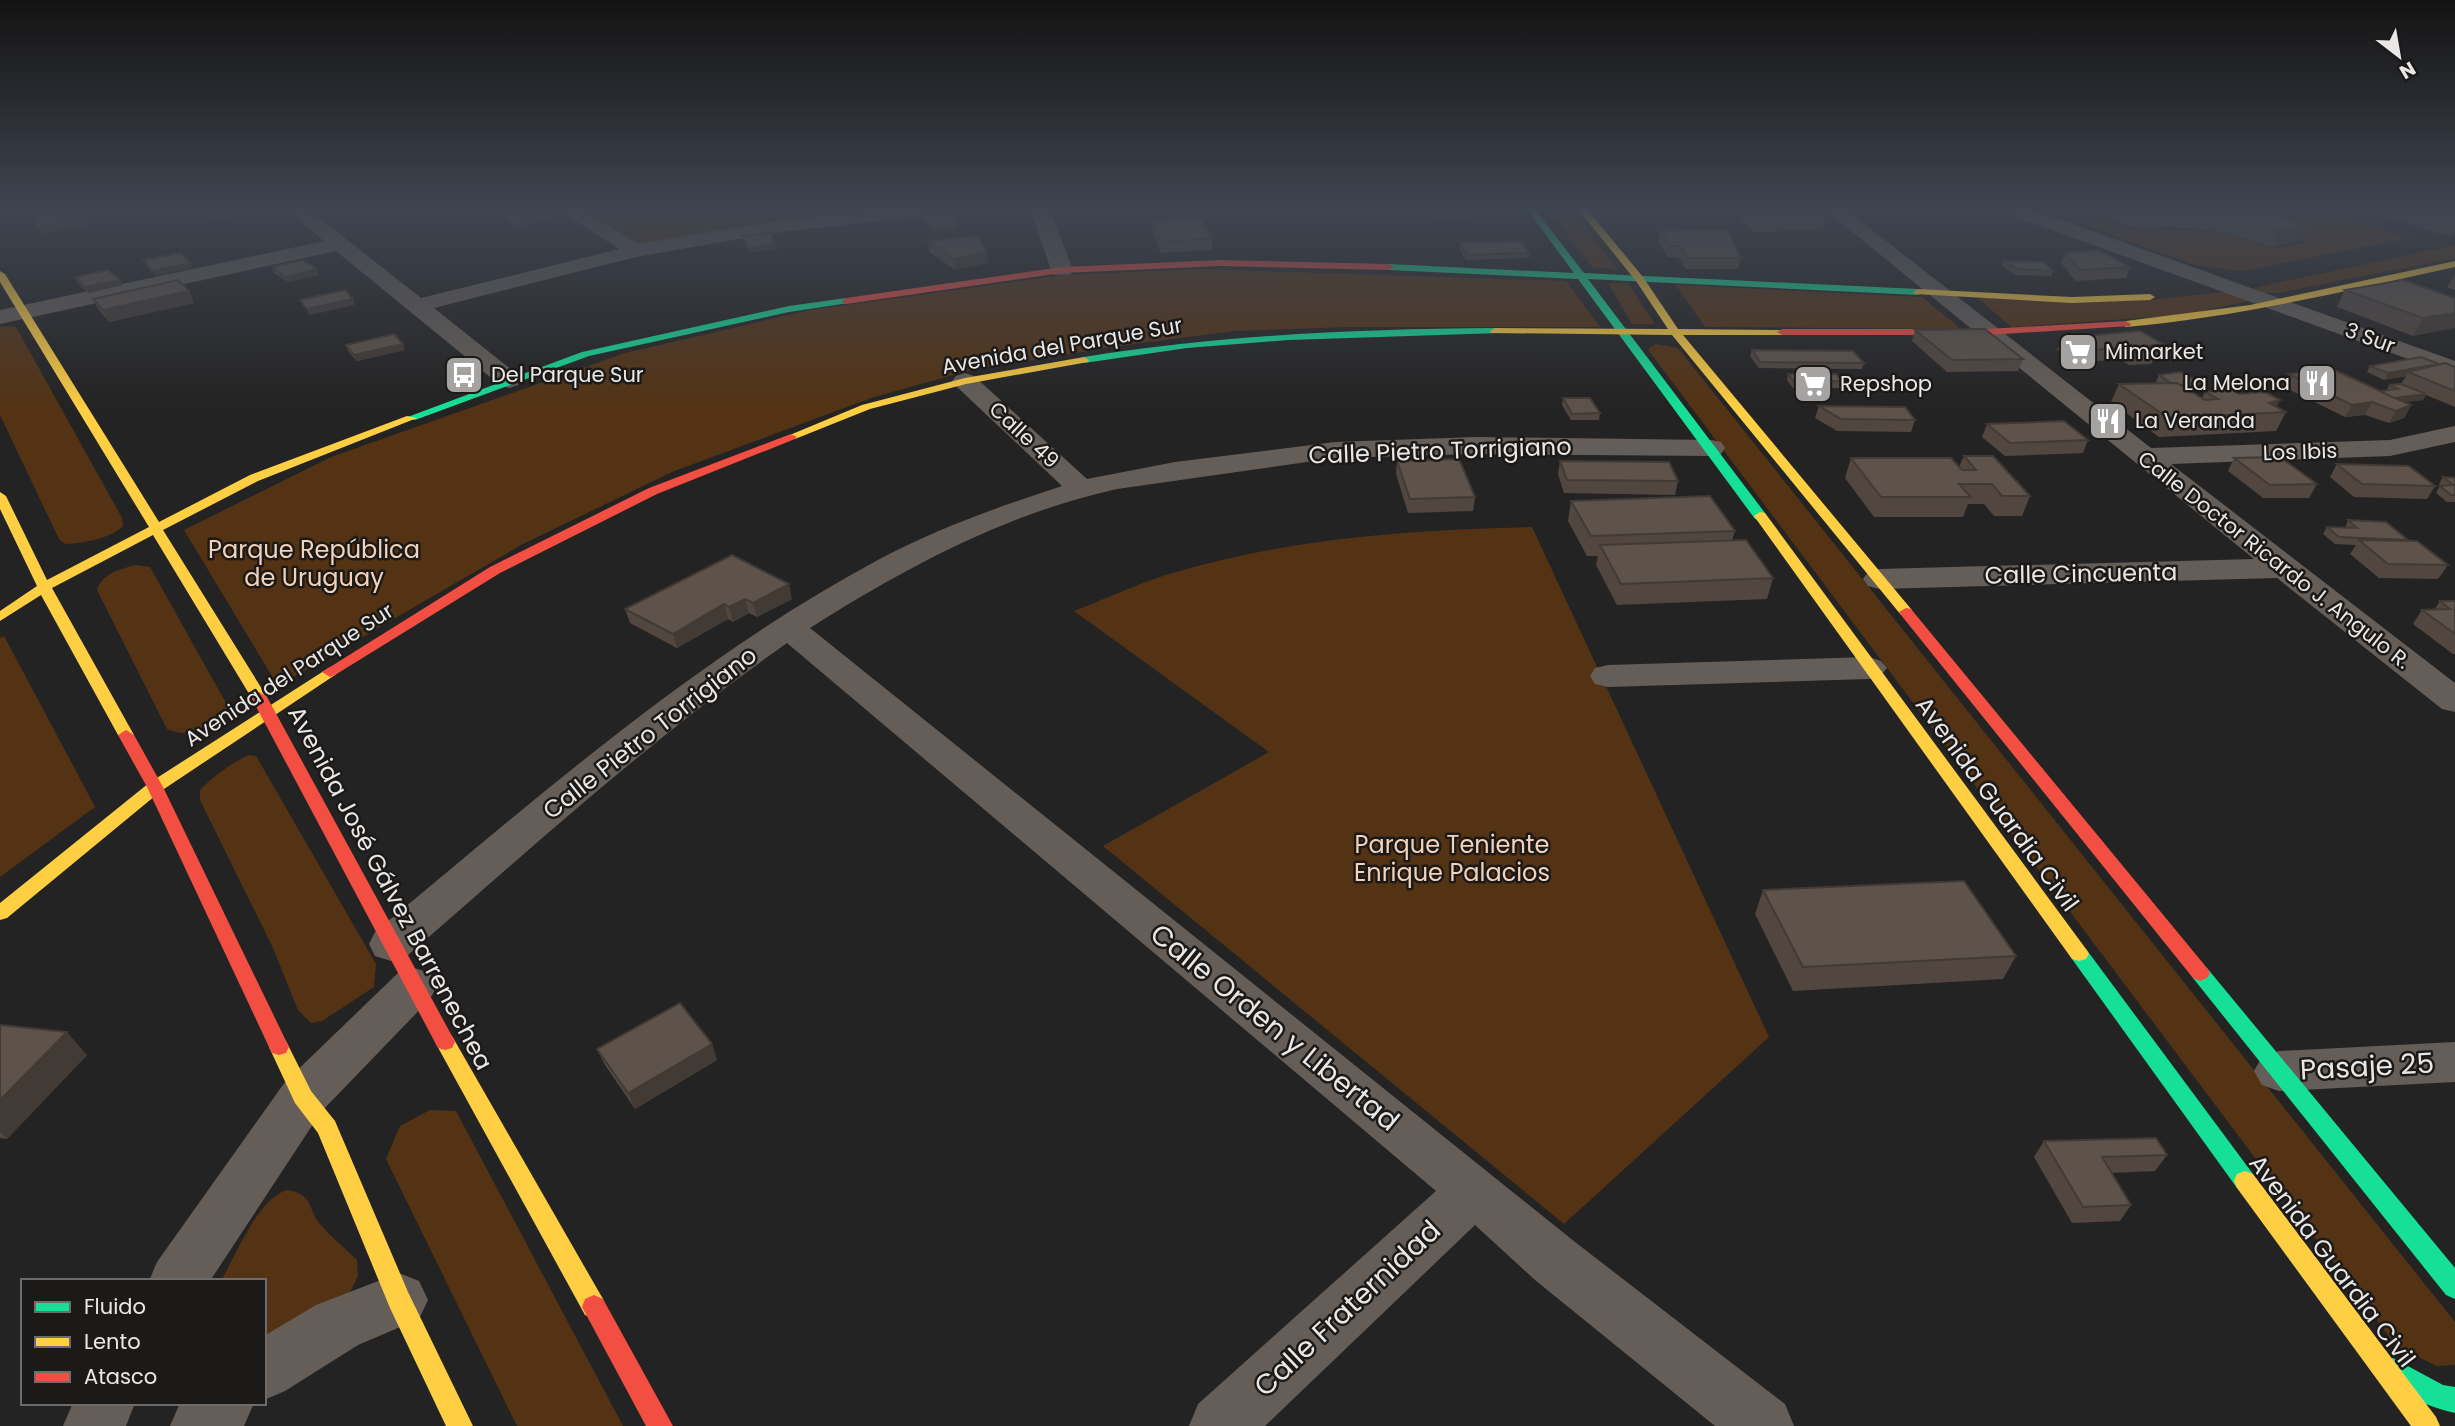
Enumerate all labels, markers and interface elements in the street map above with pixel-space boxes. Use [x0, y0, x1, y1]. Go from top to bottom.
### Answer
north arrow [2364, 21, 2434, 91]
text: N [2394, 55, 2421, 85]
street label: Avenida del Parque Sur [939, 310, 1185, 381]
street label: 3 Sur [2341, 315, 2400, 360]
supermarket icon: Mimarket [2057, 331, 2099, 373]
place label: Mimarket [2105, 337, 2203, 366]
bus stop icon: Del Parque Sur [443, 354, 485, 396]
place label: Del Parque Sur [491, 360, 644, 389]
restaurant icon: La Melona [2296, 362, 2338, 404]
supermarket icon: Repshop [1792, 363, 1834, 405]
place label: La Melona [2184, 368, 2290, 397]
place label: Repshop [1840, 369, 1932, 398]
street label: Calle 49 [983, 395, 1066, 475]
restaurant icon: La Veranda [2087, 400, 2129, 442]
place label: La Veranda [2135, 406, 2255, 435]
street label: Calle Pietro Torrigiano [1308, 429, 1572, 472]
street label: Los Ibis [2262, 436, 2338, 467]
street label: Calle Doctor Ricardo J. Angulo R. [2132, 444, 2417, 675]
park label: Parque República de Uruguay [208, 533, 420, 594]
street label: Calle Cincuenta [1984, 555, 2178, 592]
street label: Avenida del Parque Sur [179, 596, 399, 753]
street label: Calle Pietro Torrigiano [536, 639, 764, 827]
street label: Avenida Guardia Civil [1908, 690, 2087, 918]
street label: Avenida José Gálvez Barrenechea [280, 700, 501, 1076]
park label: Parque Teniente Enrique Palacios [1354, 828, 1550, 889]
street label: Calle Orden y Libertad [1142, 915, 1408, 1140]
street label: Pasaje 25 [2299, 1044, 2435, 1089]
street label: Avenida Guardia Civil [2241, 1148, 2423, 1374]
street label: Calle Fraternidad [1245, 1212, 1449, 1405]
legend [21, 1279, 266, 1405]
text: Fluido [84, 1292, 146, 1321]
text: Lento [84, 1327, 141, 1356]
text: Atasco [84, 1362, 157, 1391]

